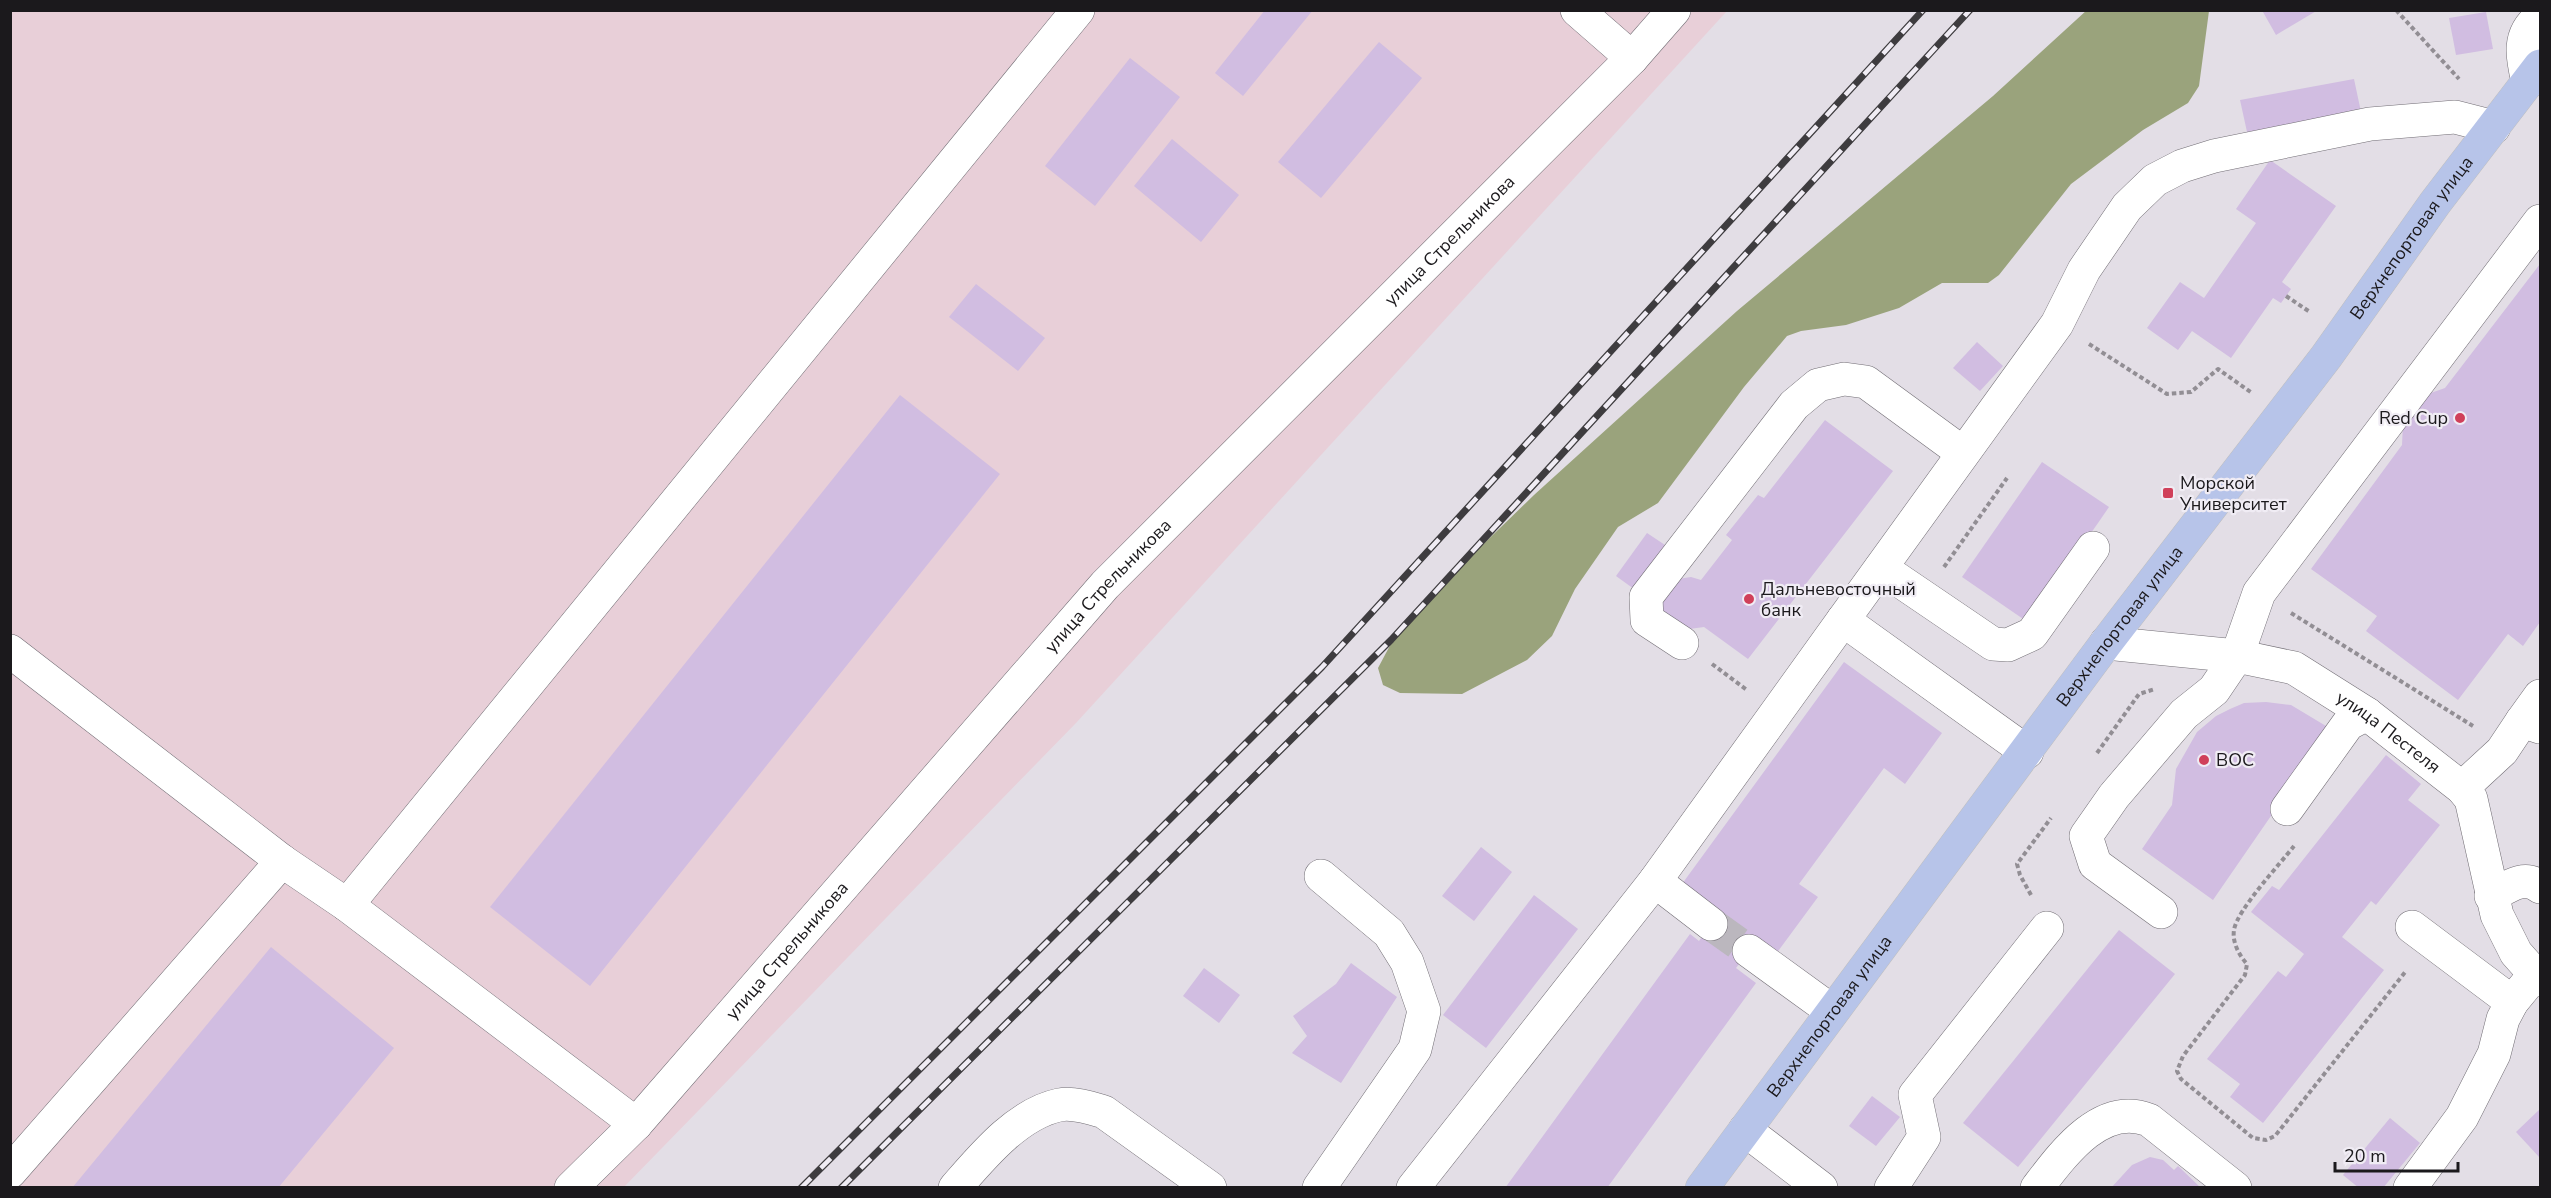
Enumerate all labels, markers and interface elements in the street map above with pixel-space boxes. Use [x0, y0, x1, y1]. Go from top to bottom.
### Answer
street label: Верхнепортовая улица [2344, 151, 2479, 324]
street label: улица Стрельникова [1379, 170, 1520, 311]
place label: Red Cup [2379, 406, 2448, 430]
marker: Red Cup [2453, 411, 2467, 425]
place label: Морской Университет [2179, 471, 2287, 516]
marker: Морской Университет [2161, 486, 2175, 500]
street label: улица Стрельникова [1039, 513, 1177, 658]
street label: Верхнепортовая улица [2051, 541, 2188, 712]
place label: Дальневосточный банк [1761, 577, 1916, 622]
marker: Дальневосточный банк [1742, 592, 1756, 606]
street label: улица Пестеля [2331, 685, 2445, 779]
place label: BOC [2216, 748, 2254, 772]
marker: BOC [2197, 753, 2211, 767]
street label: улица Стрельникова [720, 876, 854, 1025]
street label: Верхнепортовая улица [1761, 930, 1897, 1102]
scale bar [2335, 1135, 2458, 1173]
text: 20 m [2344, 1144, 2386, 1168]

